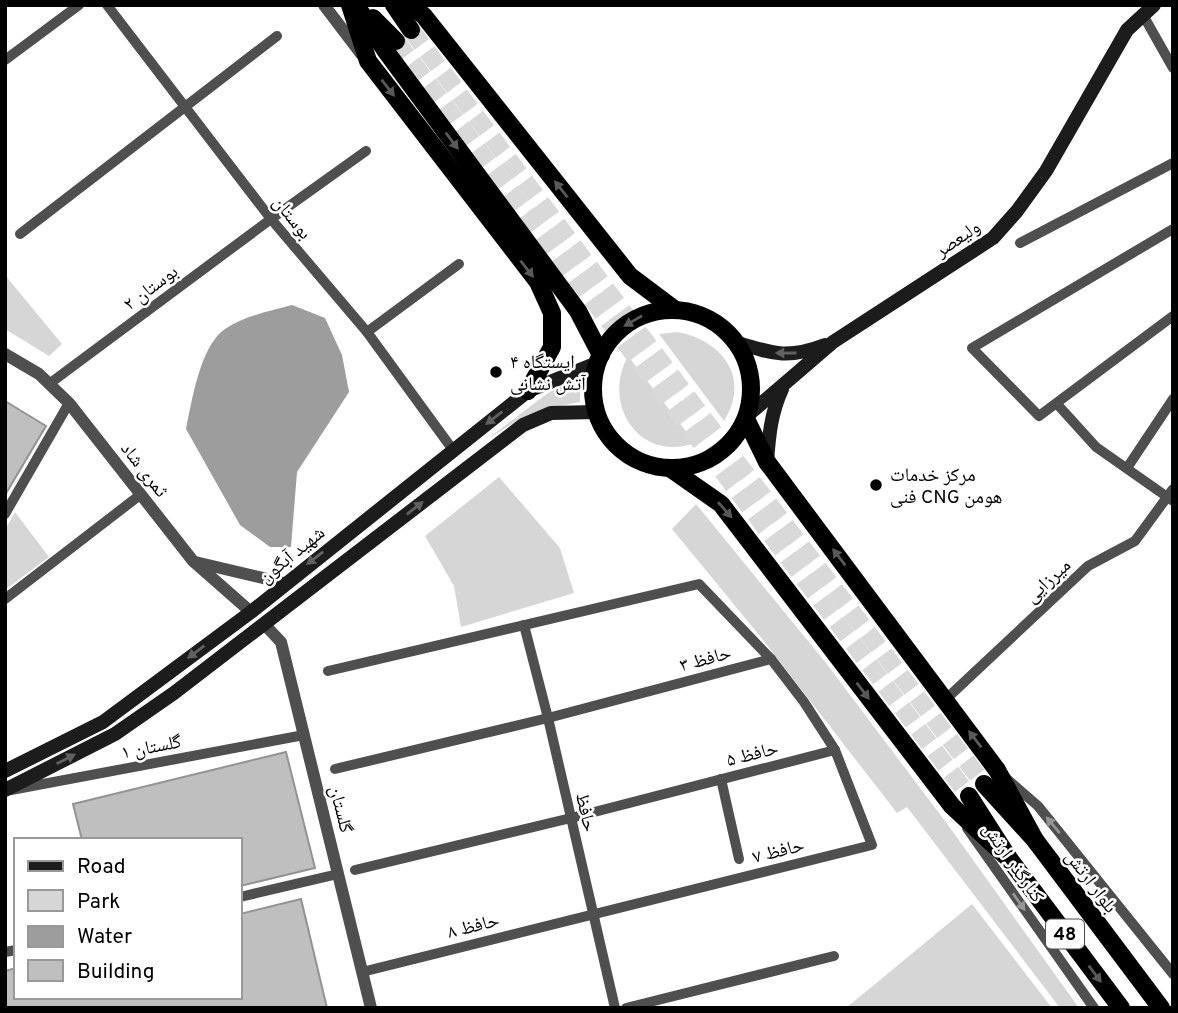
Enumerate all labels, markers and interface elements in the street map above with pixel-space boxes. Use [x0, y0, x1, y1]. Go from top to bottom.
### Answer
one-way arrow [381, 79, 396, 97]
one-way arrow [445, 132, 459, 150]
one-way arrow [553, 181, 568, 199]
street label: بوستان [267, 192, 316, 245]
street label: ولیعصر [930, 216, 986, 264]
one-way arrow [519, 259, 534, 277]
street label: بوستان ۲ [119, 260, 183, 317]
one-way arrow [624, 315, 643, 327]
one-way arrow [774, 347, 796, 359]
place label: ایستگاه ۴ آتش نشانی [510, 351, 587, 397]
marker: ایستگاه ۴ آتش نشانی [488, 364, 504, 380]
one-way arrow [486, 410, 504, 425]
street label: ثمری شاد [114, 438, 172, 503]
place label: مرکز خدمات فنی CNG هومن [890, 464, 1003, 510]
marker: مرکز خدمات فنی CNG هومن [868, 477, 884, 493]
one-way arrow [406, 501, 424, 516]
one-way arrow [717, 502, 732, 519]
street label: شهید آبگون [254, 522, 330, 590]
one-way arrow [832, 548, 846, 566]
one-way arrow [307, 551, 325, 566]
street label: میرزایی [1020, 554, 1077, 609]
street label: حافظ ۳ [677, 642, 734, 678]
one-way arrow [187, 644, 205, 659]
one-way arrow [856, 681, 871, 699]
street label: گلستان ۱ [119, 730, 184, 766]
one-way arrow [967, 731, 982, 749]
street label: حافظ ۵ [724, 737, 781, 773]
one-way arrow [56, 753, 76, 765]
street label: گلستان [323, 783, 358, 836]
street label: حافظ [569, 790, 601, 834]
one-way arrow [1046, 816, 1061, 834]
street label: کنارگذر ارتش [976, 819, 1049, 908]
street label: حافظ ۷ [750, 834, 807, 870]
legend [14, 838, 242, 999]
street label: بلوار ارتش [1059, 846, 1122, 918]
text: Road [77, 854, 126, 881]
text: Park [77, 889, 120, 916]
one-way arrow [1012, 893, 1026, 911]
street label: حافظ ۸ [445, 909, 502, 945]
road number: 48 [1046, 919, 1084, 948]
text: Water [77, 924, 132, 951]
text: Building [77, 959, 155, 986]
one-way arrow [1088, 964, 1102, 983]

